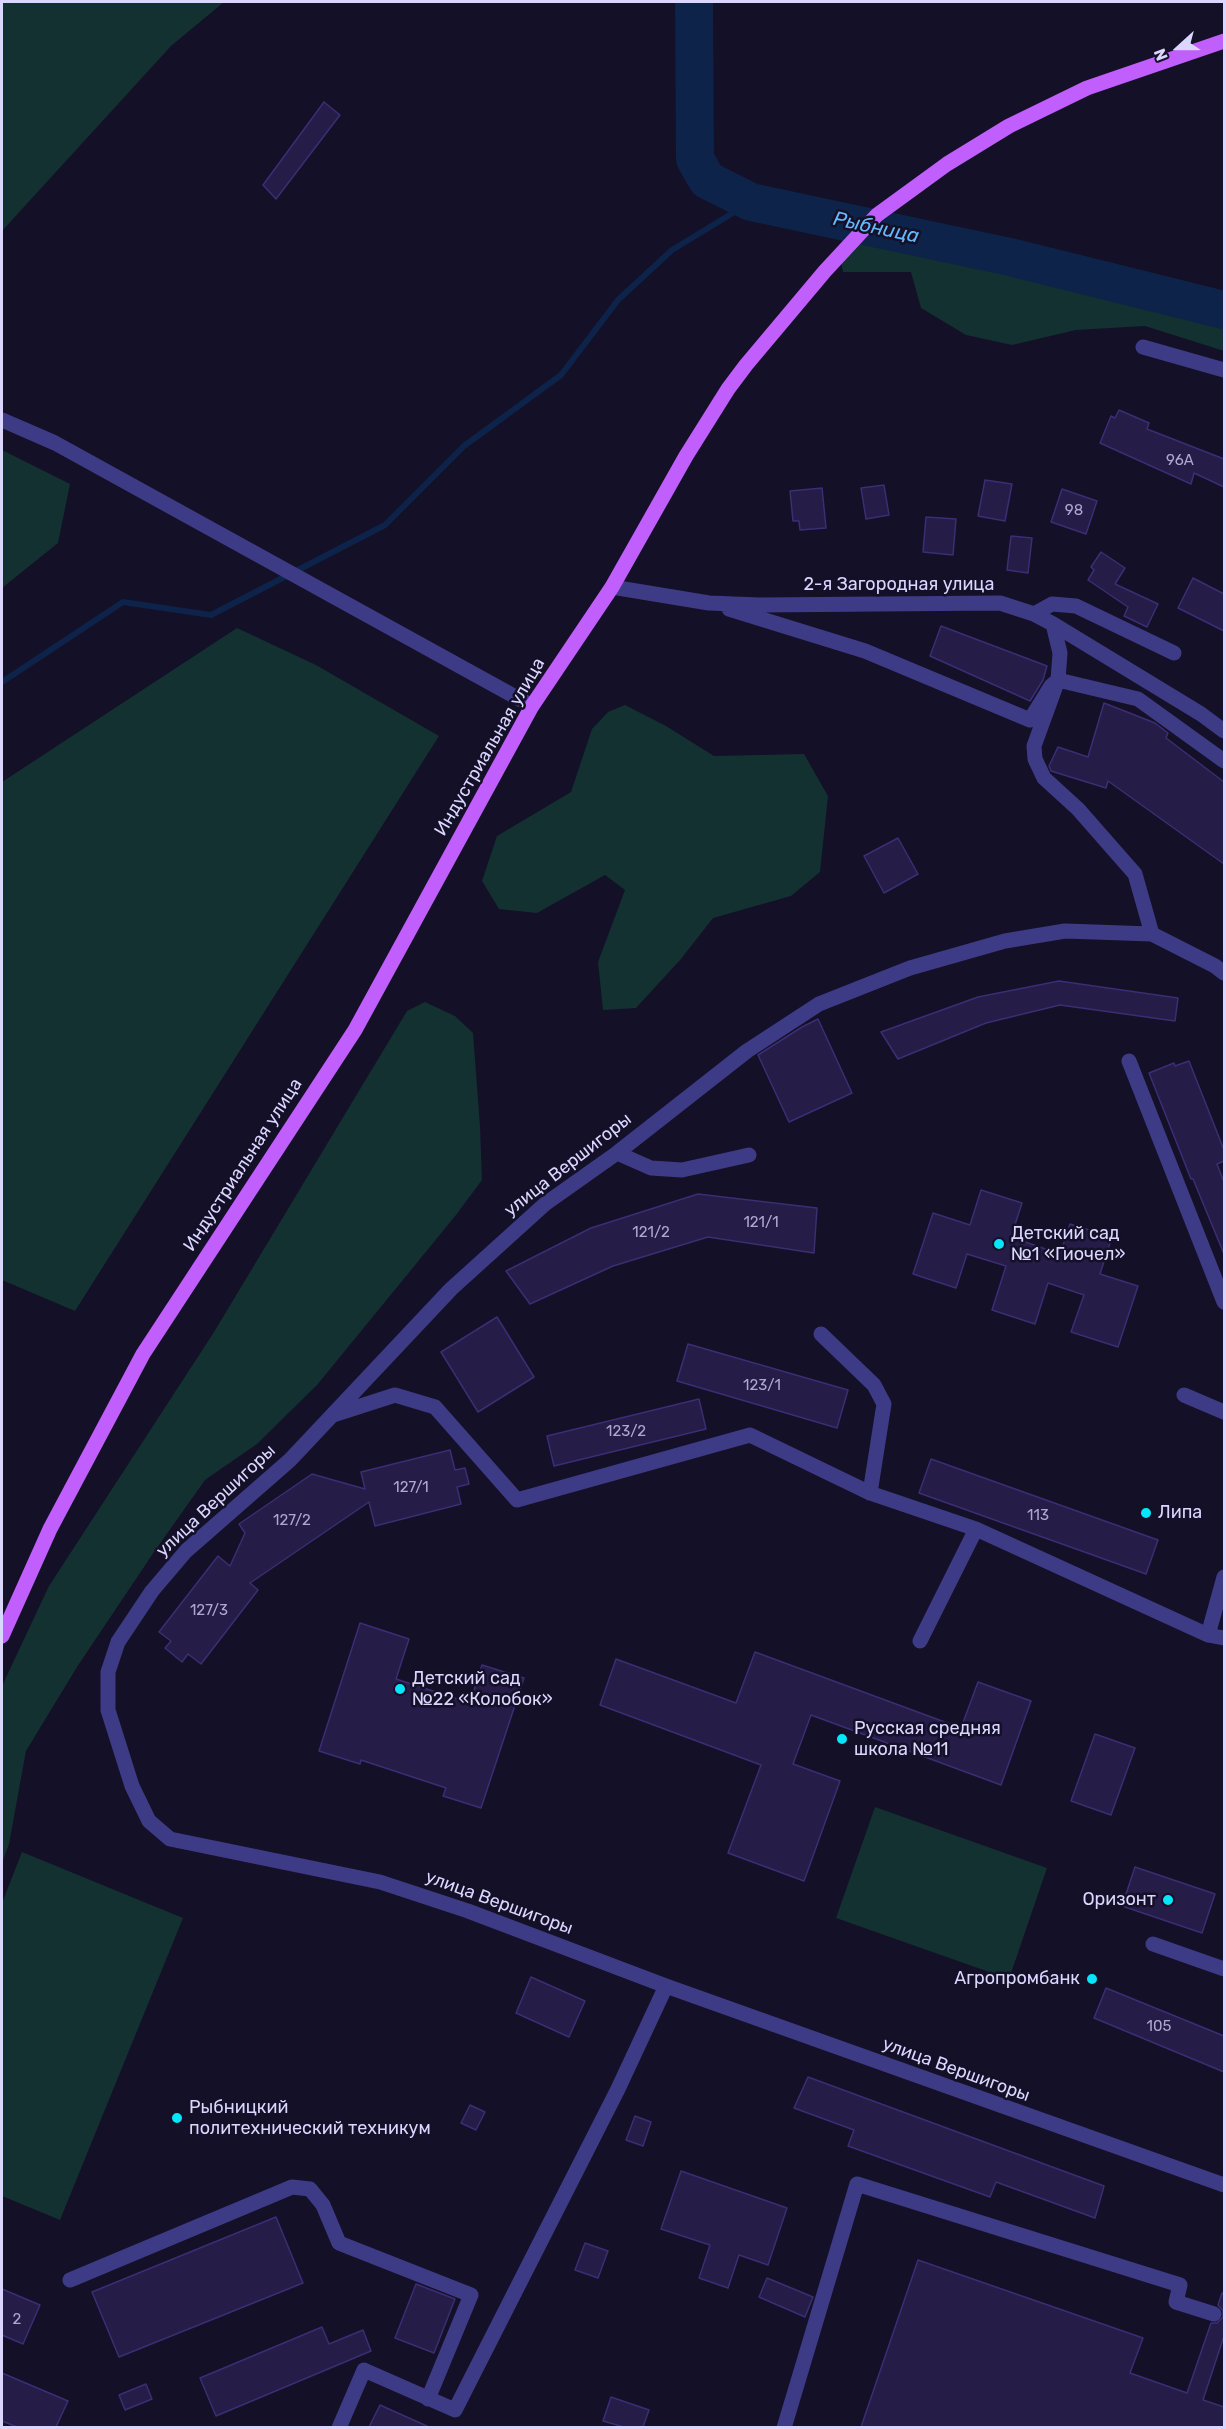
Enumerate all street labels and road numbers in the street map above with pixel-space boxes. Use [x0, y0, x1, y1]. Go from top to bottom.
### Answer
street label: 2-я Загородная улица [804, 574, 994, 596]
street label: Индустриальная улица [430, 654, 550, 840]
street label: Индустриальная улица [179, 1075, 307, 1255]
street label: улица Вершигоры [500, 1109, 636, 1221]
street label: улица Вершигоры [152, 1440, 280, 1562]
street label: улица Вершигоры [422, 1866, 576, 1940]
street label: улица Вершигоры [879, 2033, 1033, 2107]

